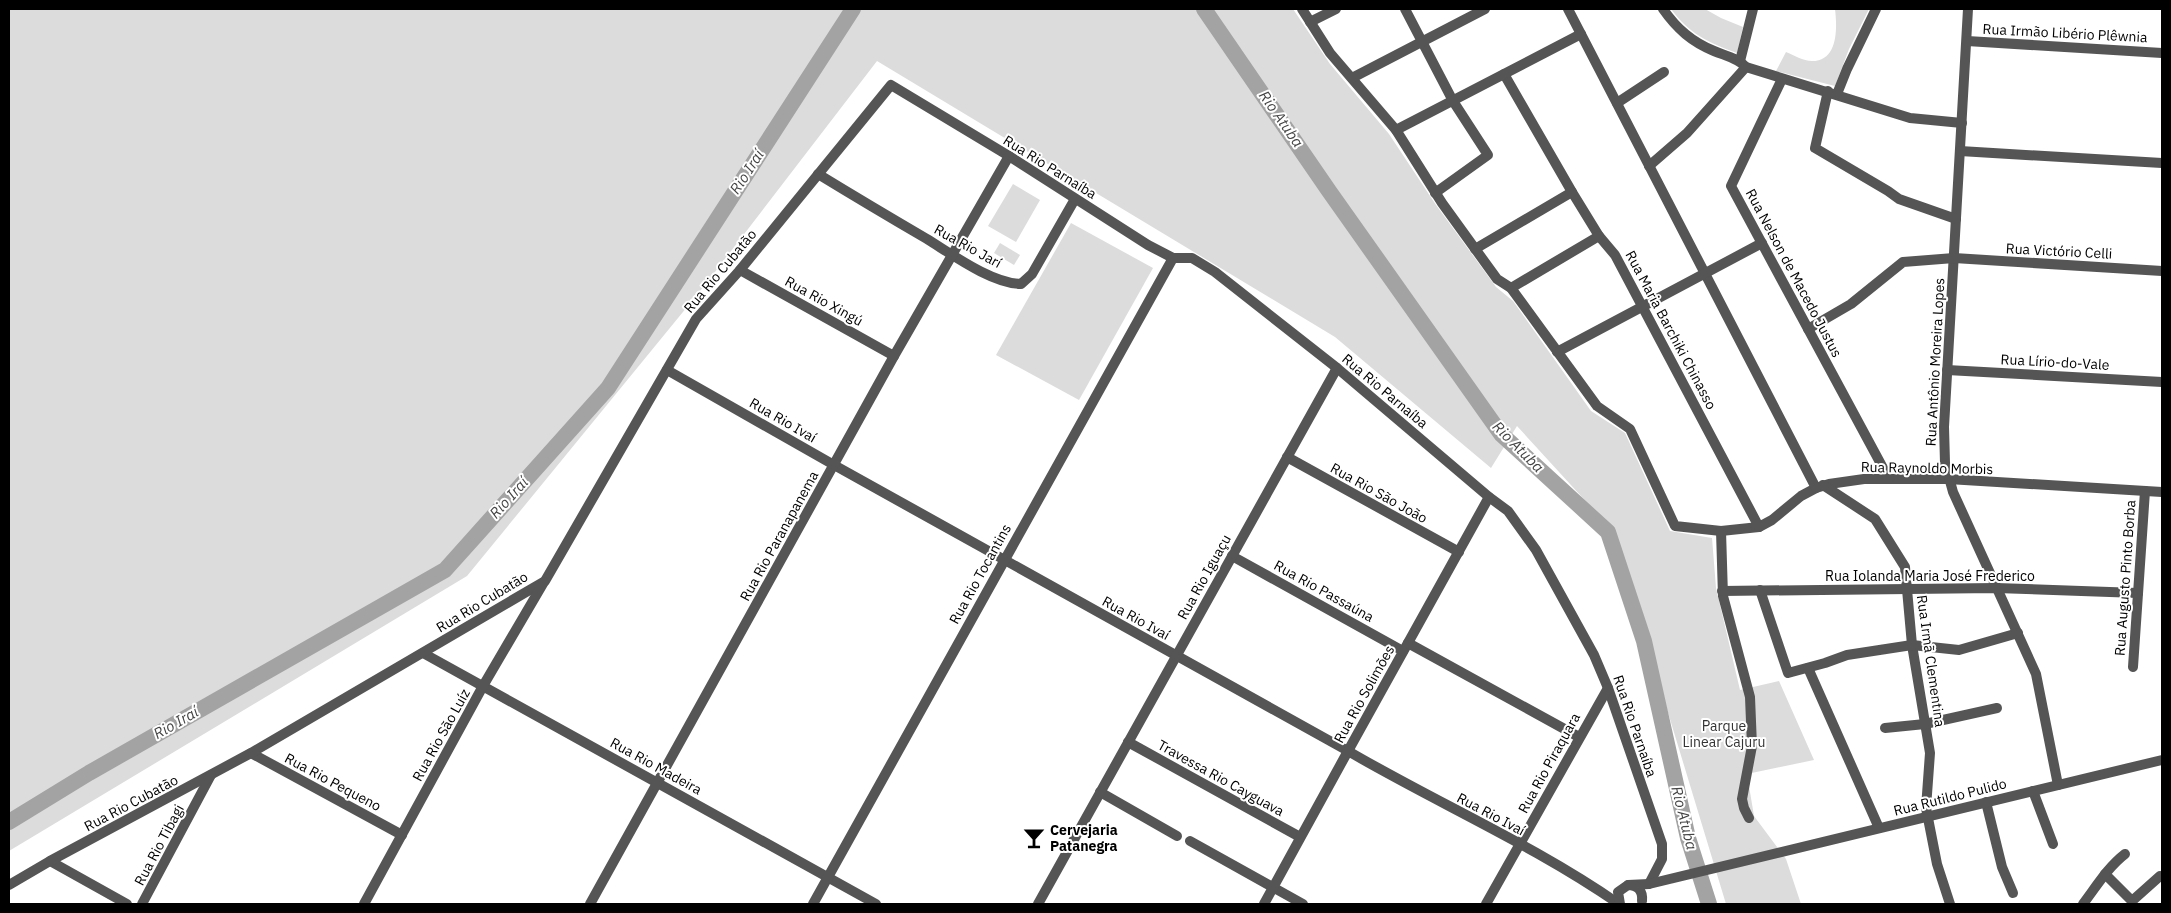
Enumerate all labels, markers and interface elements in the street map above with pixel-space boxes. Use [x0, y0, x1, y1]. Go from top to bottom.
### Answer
street label: Rua Irmão Libério Plêwnia [1982, 20, 2148, 46]
water label: Rio Atuba [1255, 87, 1308, 151]
street label: Rua Rio Parnaíba [1000, 131, 1100, 203]
water label: Rio Iraí [725, 144, 769, 197]
street label: Rua Nelson de Macedo Justus [1742, 186, 1846, 361]
street label: Rua Rio Jarí [931, 220, 1005, 272]
street label: Rua Rio Cubatão [680, 225, 760, 317]
street label: Rua Victório Celli [2005, 239, 2113, 263]
street label: Rua Maria Barchiki Chinasso [1621, 248, 1721, 413]
street label: Rua Rio Xingú [782, 272, 866, 330]
street label: Rua Antônio Moreira Lopes [1922, 277, 1948, 447]
street label: Rua Rio Parnaíba [1338, 350, 1432, 433]
street label: Rua Lírio-do-Vale [2000, 350, 2110, 374]
street label: Rua Rio Ivaí [746, 394, 820, 447]
water label: Rio Atuba [1489, 417, 1548, 476]
street label: Rua Raynoldo Morbis [1861, 458, 1994, 478]
street label: Rua Rio São João [1327, 459, 1431, 527]
street label: Rua Rio Paranapanema [736, 467, 823, 604]
water label: Rio Iraí [485, 472, 533, 522]
street label: Rua Augusto Pinto Borba [2111, 499, 2139, 657]
street label: Rua Rio Tocantins [945, 521, 1015, 627]
street label: Rua Rio Iguaçu [1173, 531, 1235, 623]
street label: Rua Rio Passaúna [1271, 556, 1378, 626]
street label: Rua Rio Cubatão [433, 567, 531, 636]
street label: Rua Iolanda Maria José Frederico [1825, 567, 2035, 585]
street label: Rua Rio Ivaí [1099, 592, 1173, 644]
street label: Rua Irmã Clementina [1913, 594, 1949, 729]
street label: Rua Rio Solimões [1330, 642, 1398, 746]
street label: Rua Rio Parnaíba [1609, 673, 1661, 780]
street label: Rua Rio São Luíz [408, 685, 474, 784]
water label: Rio Iraí [150, 701, 203, 743]
street label: Rua Rio Piraquara [1514, 709, 1584, 816]
park label: Parque Linear Cajuru [1683, 717, 1765, 751]
street label: Rua Rio Madeira [607, 733, 705, 799]
street label: Travessa Rio Cayguava [1155, 736, 1288, 820]
street label: Rua Rio Pequeno [282, 749, 384, 815]
street label: Rua Rio Cubatão [81, 771, 181, 835]
street label: Rua Rutildo Pulido [1892, 774, 2009, 820]
water label: Rio Atuba [1667, 784, 1702, 852]
street label: Rua Rio Ivaí [1454, 789, 1529, 840]
street label: Rua Rio Tibagi [130, 801, 188, 889]
place label: Cervejaria Patanegra [1050, 821, 1118, 855]
bar icon: Cervejaria Patanegra [1021, 825, 1047, 851]

